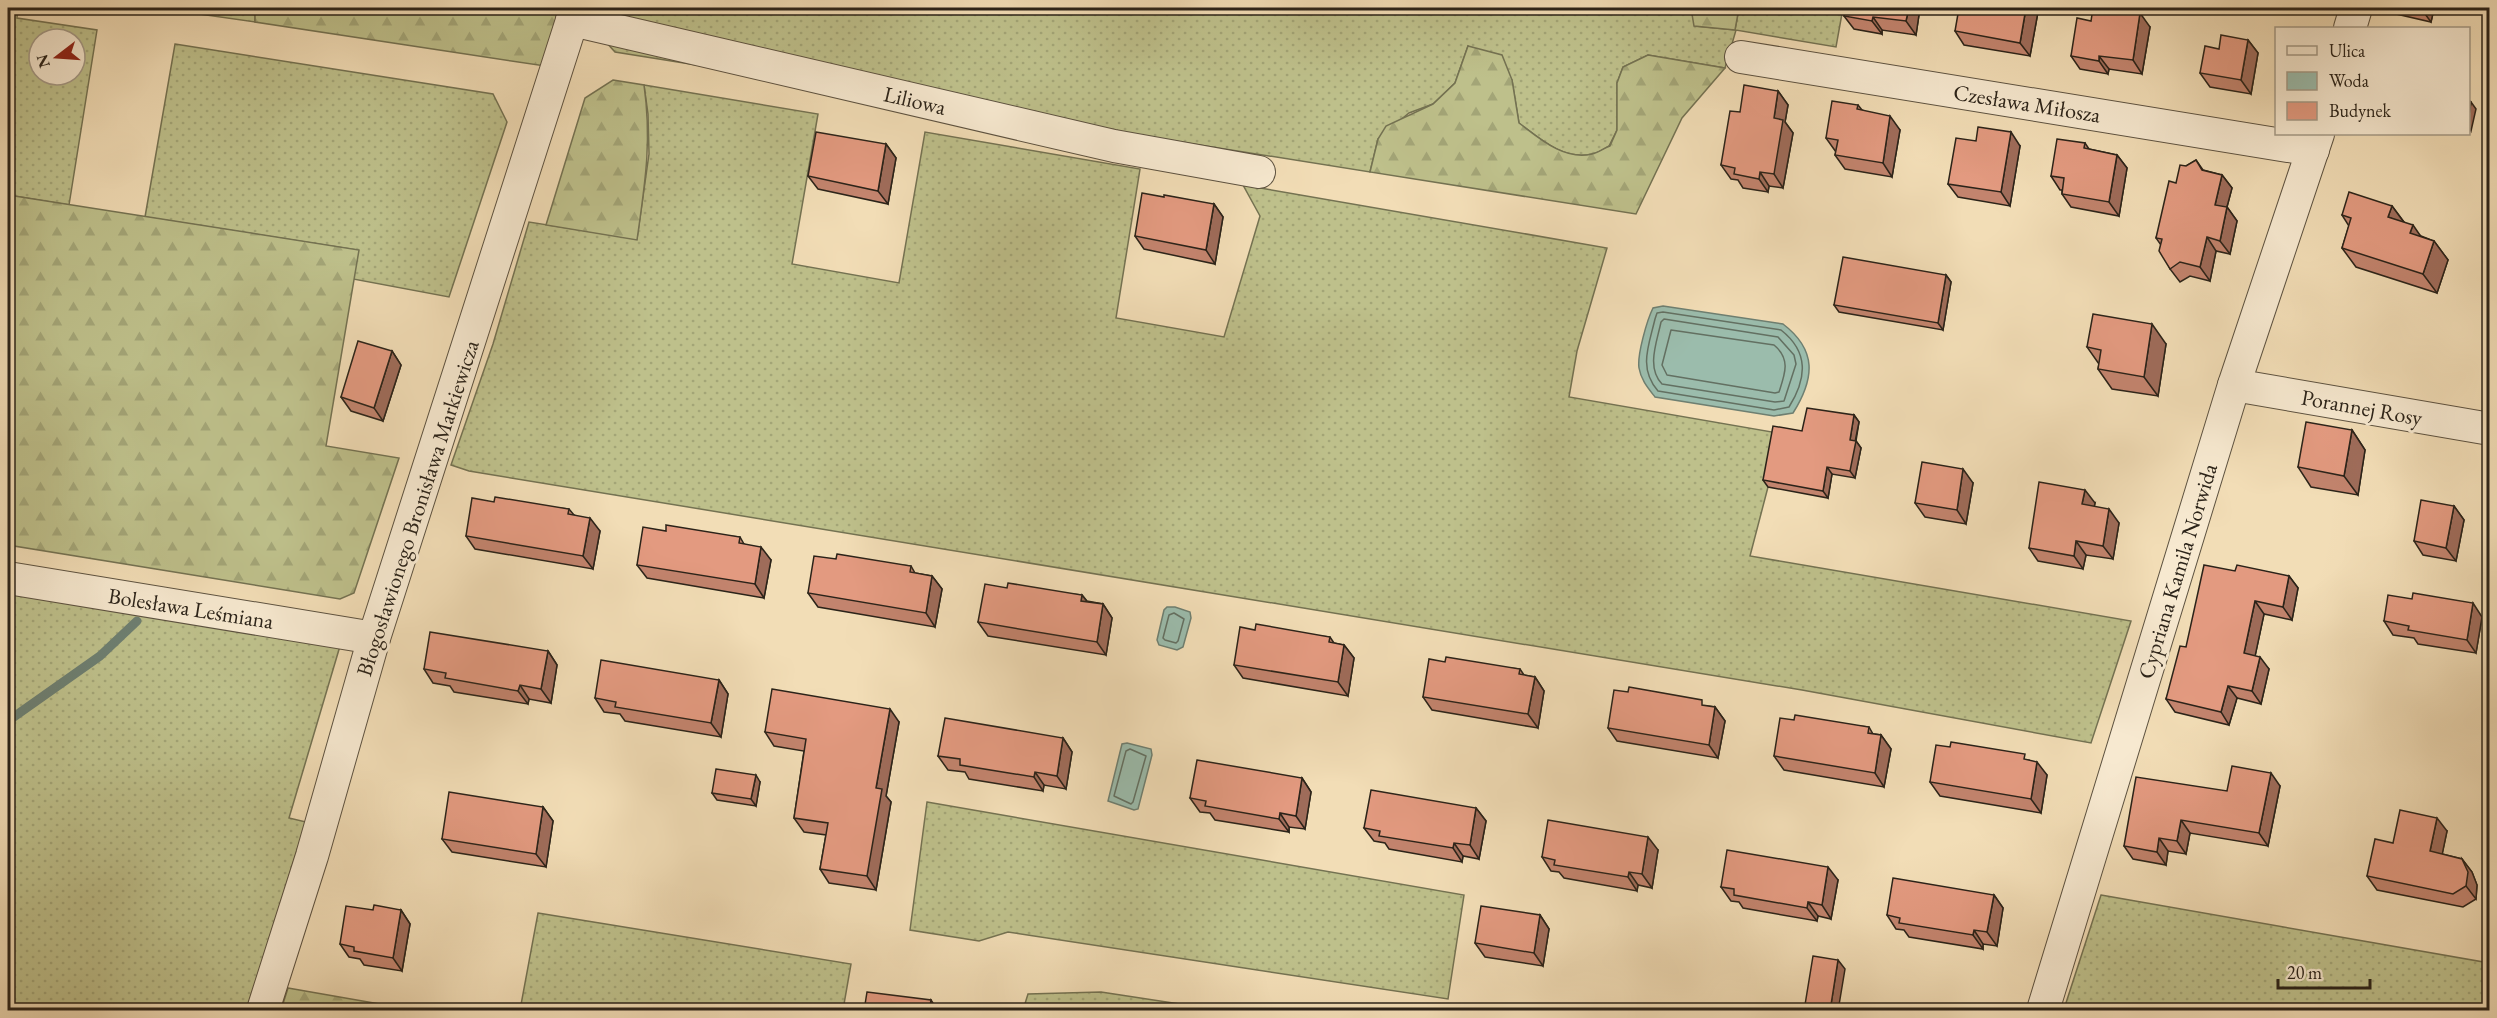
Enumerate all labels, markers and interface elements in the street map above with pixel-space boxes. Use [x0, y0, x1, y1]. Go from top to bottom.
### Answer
north arrow [27, 27, 87, 87]
legend [2275, 27, 2470, 135]
text: Ulica [2329, 39, 2366, 62]
text: N [31, 52, 55, 71]
text: Woda [2329, 69, 2370, 92]
street label: Czesława Miłosza [1951, 78, 2103, 129]
street label: Liliowa [881, 79, 949, 122]
text: Budynek [2329, 99, 2392, 122]
street label: Błogosławionego Bronisława Markiewicza [349, 336, 486, 680]
street label: Porannej Rosy [2299, 383, 2425, 432]
street label: Cypriana Kamila Norwida [2131, 460, 2224, 682]
street label: Bolesława Leśmiana [106, 581, 276, 636]
scale bar [2278, 952, 2370, 990]
text: 20 m [2287, 961, 2322, 984]

